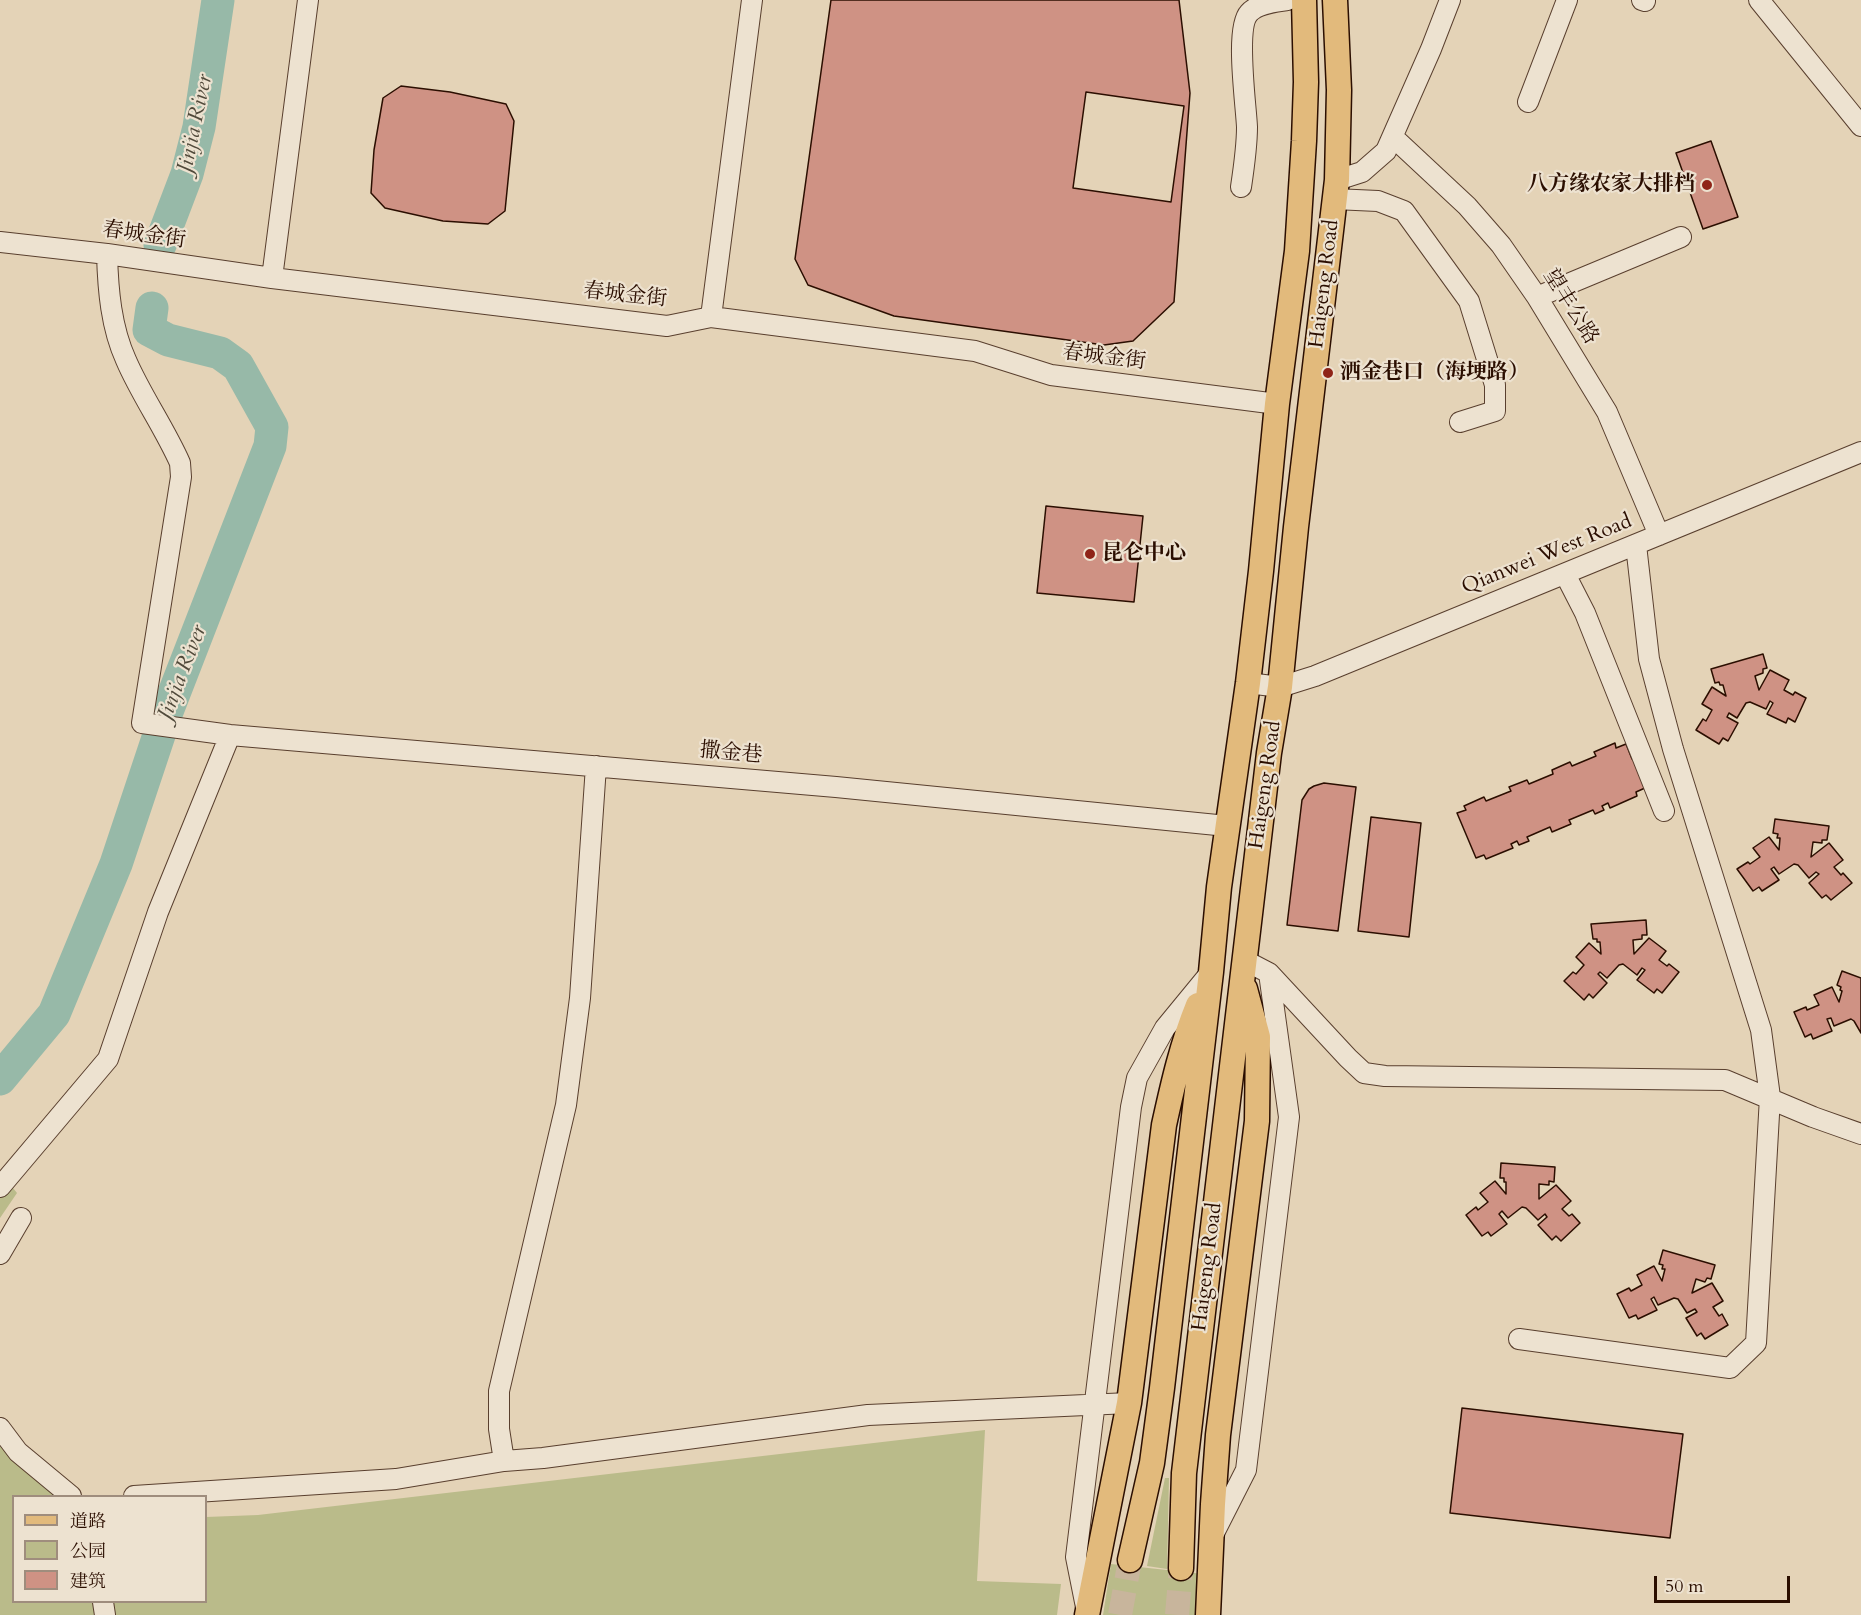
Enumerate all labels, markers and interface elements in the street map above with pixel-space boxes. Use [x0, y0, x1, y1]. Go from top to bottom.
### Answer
water label: Jinjia River [173, 73, 219, 175]
place label: 八方缘农家大排档 [1527, 172, 1695, 198]
marker: 八方缘农家大排档 [1700, 178, 1714, 192]
street label: 春城金街 [101, 218, 187, 254]
street label: Haigeng Road [1305, 218, 1345, 350]
street label: 望丰公路 [1537, 265, 1603, 349]
street label: 春城金街 [582, 279, 668, 313]
street label: 春城金街 [1061, 340, 1147, 376]
place label: 洒金巷口（海埂路） [1340, 360, 1529, 386]
marker: 洒金巷口（海埂路） [1321, 366, 1335, 380]
street label: Qianwei West Road [1458, 509, 1636, 601]
place label: 昆仑中心 [1102, 541, 1186, 567]
marker: 昆仑中心 [1083, 547, 1097, 561]
water label: Jinjia River [153, 622, 213, 724]
street label: Haigeng Road [1245, 719, 1287, 851]
street label: 撒金巷 [699, 739, 763, 769]
street label: Haigeng Road [1188, 1201, 1228, 1333]
legend [12, 1495, 207, 1603]
text: 道路 [70, 1509, 106, 1534]
text: 公园 [70, 1539, 106, 1564]
scale bar [1657, 1564, 1794, 1602]
text: 建筑 [70, 1569, 106, 1594]
text: 50 m [1665, 1574, 1704, 1599]

